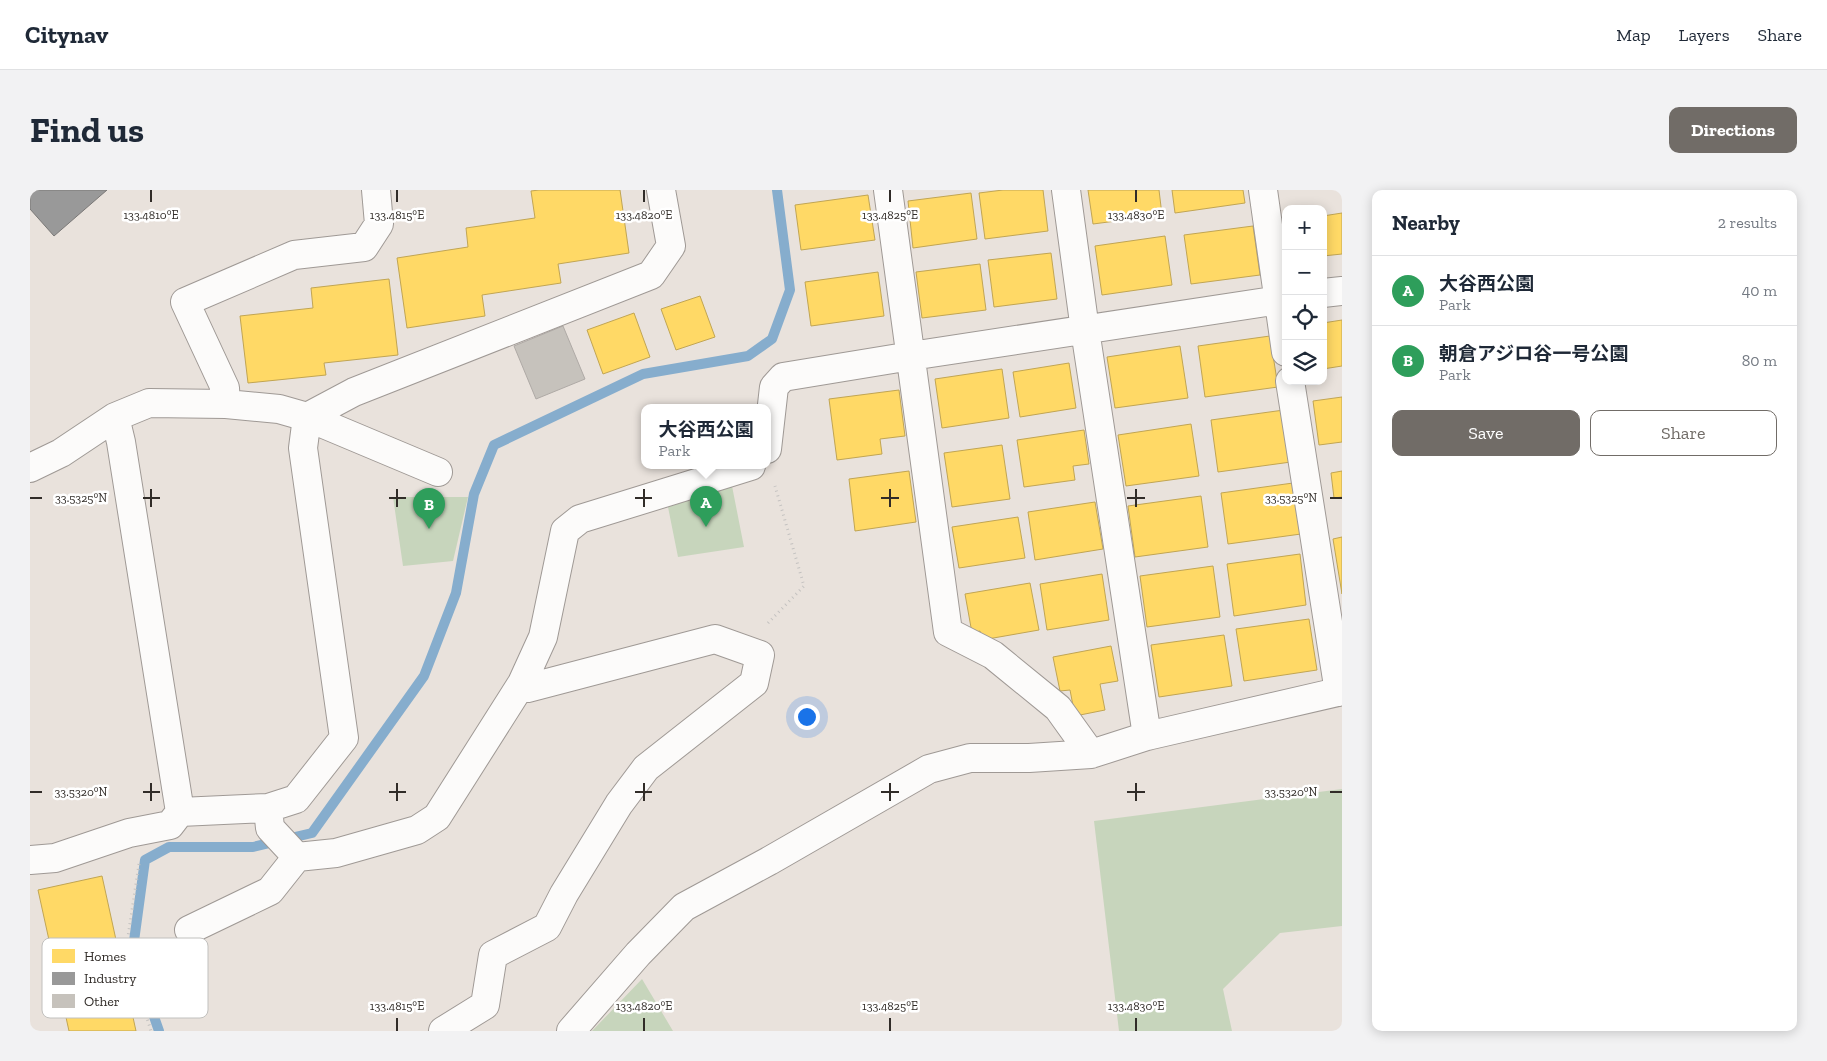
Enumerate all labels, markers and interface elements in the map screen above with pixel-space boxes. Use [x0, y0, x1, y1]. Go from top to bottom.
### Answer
text: Citynav [25, 20, 108, 49]
text: Map [1616, 24, 1651, 46]
text: Layers [1679, 24, 1730, 46]
text: Share [1758, 24, 1802, 46]
button: Directions [1669, 107, 1797, 153]
text: Find us [30, 109, 144, 151]
map controls [1282, 205, 1327, 385]
button: + [1282, 205, 1327, 250]
text: 133.4810°E [123, 208, 179, 222]
text: 133.4815°E [370, 208, 424, 222]
text: 133.4820°E [616, 208, 672, 222]
text: 133.4825°E [862, 208, 918, 222]
text: 133.4830°E [1108, 208, 1164, 222]
text: Nearby [1392, 210, 1460, 235]
text: 2 results [1718, 213, 1777, 232]
button: − [1282, 250, 1327, 295]
text: 大谷西公園 [1439, 272, 1534, 295]
text: A [1403, 281, 1414, 300]
text: 40 m [1742, 281, 1777, 300]
button: locate [1282, 295, 1327, 340]
text: Park [1439, 295, 1471, 314]
button: layers [1282, 340, 1327, 385]
text: 朝倉アジロ谷一号公園 [1439, 342, 1628, 365]
text: B [1403, 351, 1413, 370]
text: 80 m [1742, 351, 1777, 370]
text: Park [1439, 365, 1471, 384]
popup [641, 404, 771, 469]
button: Save [1392, 410, 1580, 456]
button: Share [1590, 410, 1777, 456]
text: 大谷西公園 [658, 418, 754, 441]
text: Park [658, 441, 690, 460]
pin: A [690, 486, 722, 527]
pin: B [413, 488, 445, 529]
text: 33.5325°N [55, 491, 107, 505]
text: 33.5325°N [1265, 491, 1317, 505]
your location [794, 704, 820, 730]
text: 33.5320°N [55, 785, 108, 799]
text: 33.5320°N [1265, 785, 1318, 799]
legend [42, 938, 208, 1018]
text: Homes [84, 948, 126, 965]
text: Industry [84, 970, 137, 987]
text: Other [84, 993, 120, 1010]
text: 133.4815°E [370, 999, 424, 1013]
text: 133.4820°E [616, 999, 672, 1013]
text: 133.4825°E [862, 999, 918, 1013]
text: 133.4830°E [1108, 999, 1164, 1013]

